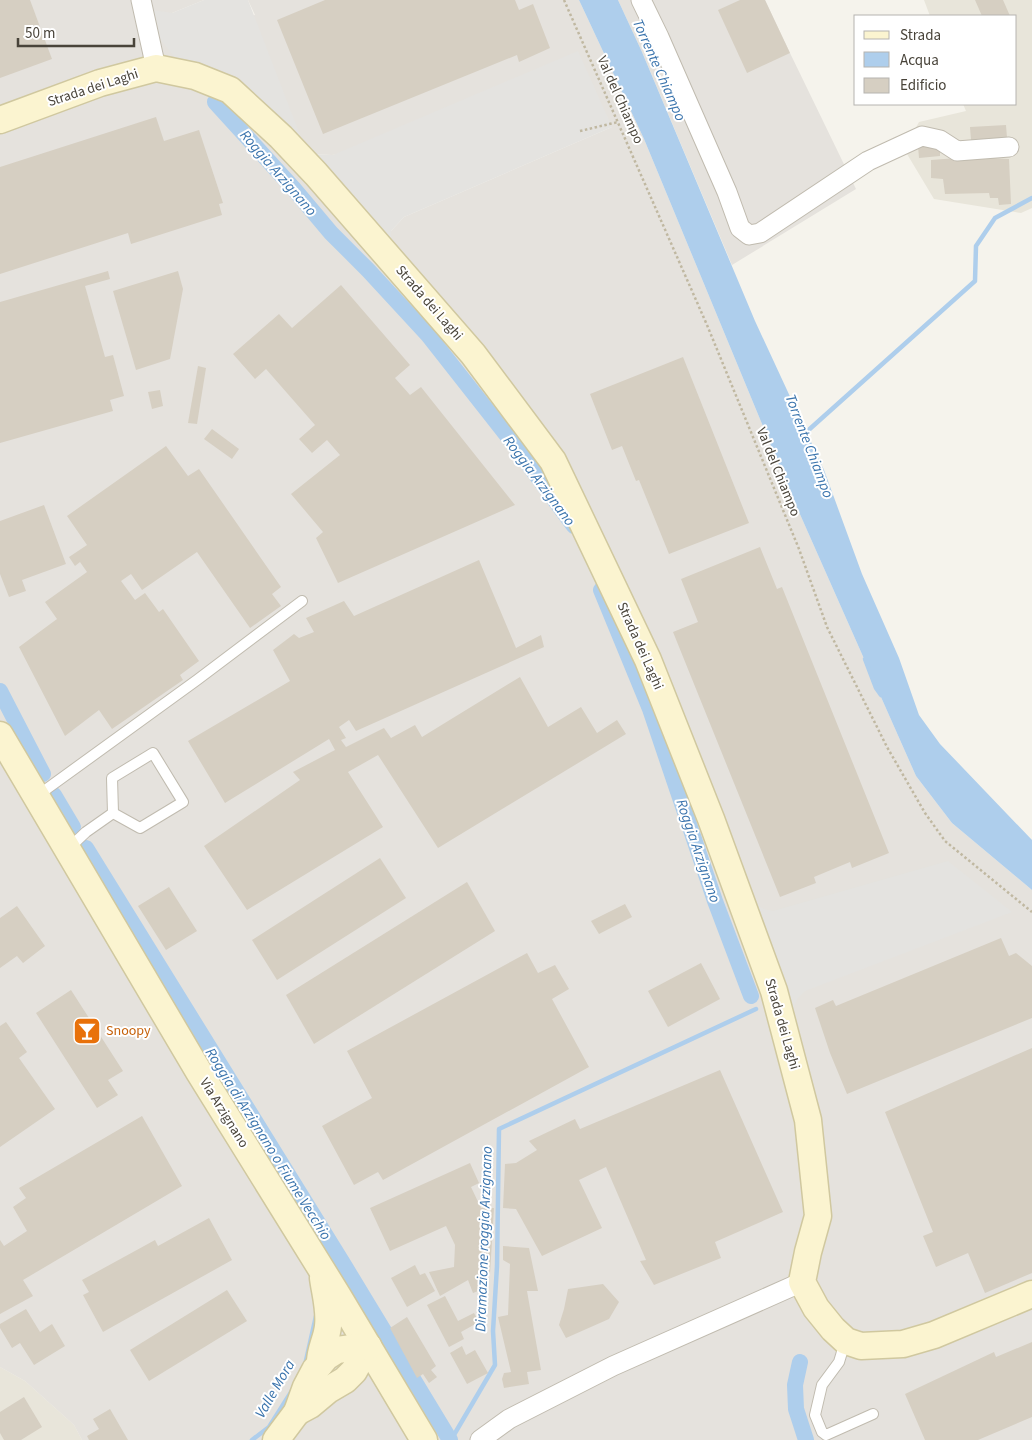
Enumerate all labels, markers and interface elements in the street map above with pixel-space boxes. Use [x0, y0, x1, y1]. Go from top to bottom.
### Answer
scale bar [18, 15, 134, 47]
legend [854, 15, 1017, 105]
water label: Torrente Chiampo [627, 16, 691, 125]
text: 50 m [25, 23, 55, 44]
text: Strada [900, 25, 941, 46]
text: Acqua [900, 50, 939, 71]
street label: Val del Chiampo [592, 53, 648, 147]
street label: Strada dei Laghi [45, 64, 141, 112]
text: Edificio [900, 75, 947, 96]
water label: Roggia Arzignano [235, 125, 322, 221]
street label: Strada dei Laghi [391, 261, 467, 345]
water label: Torrente Chiampo [780, 391, 839, 501]
street label: Val del Chiampo [751, 424, 805, 520]
water label: Roggia Arzignano [498, 431, 580, 531]
street label: Strada dei Laghi [612, 599, 668, 693]
water label: Roggia Arzignano [670, 796, 726, 906]
street label: Strada dei Laghi [759, 976, 805, 1072]
bar icon: Snoopy [72, 1016, 102, 1046]
place label: Snoopy [106, 1021, 151, 1041]
water label: Roggia di Arzignano o Fiume Vecchio [200, 1044, 336, 1245]
street label: Via Arzignano [194, 1074, 254, 1152]
water label: Diramazione roggia Arzignano [470, 1145, 498, 1332]
water label: Valle Mora [250, 1356, 300, 1422]

